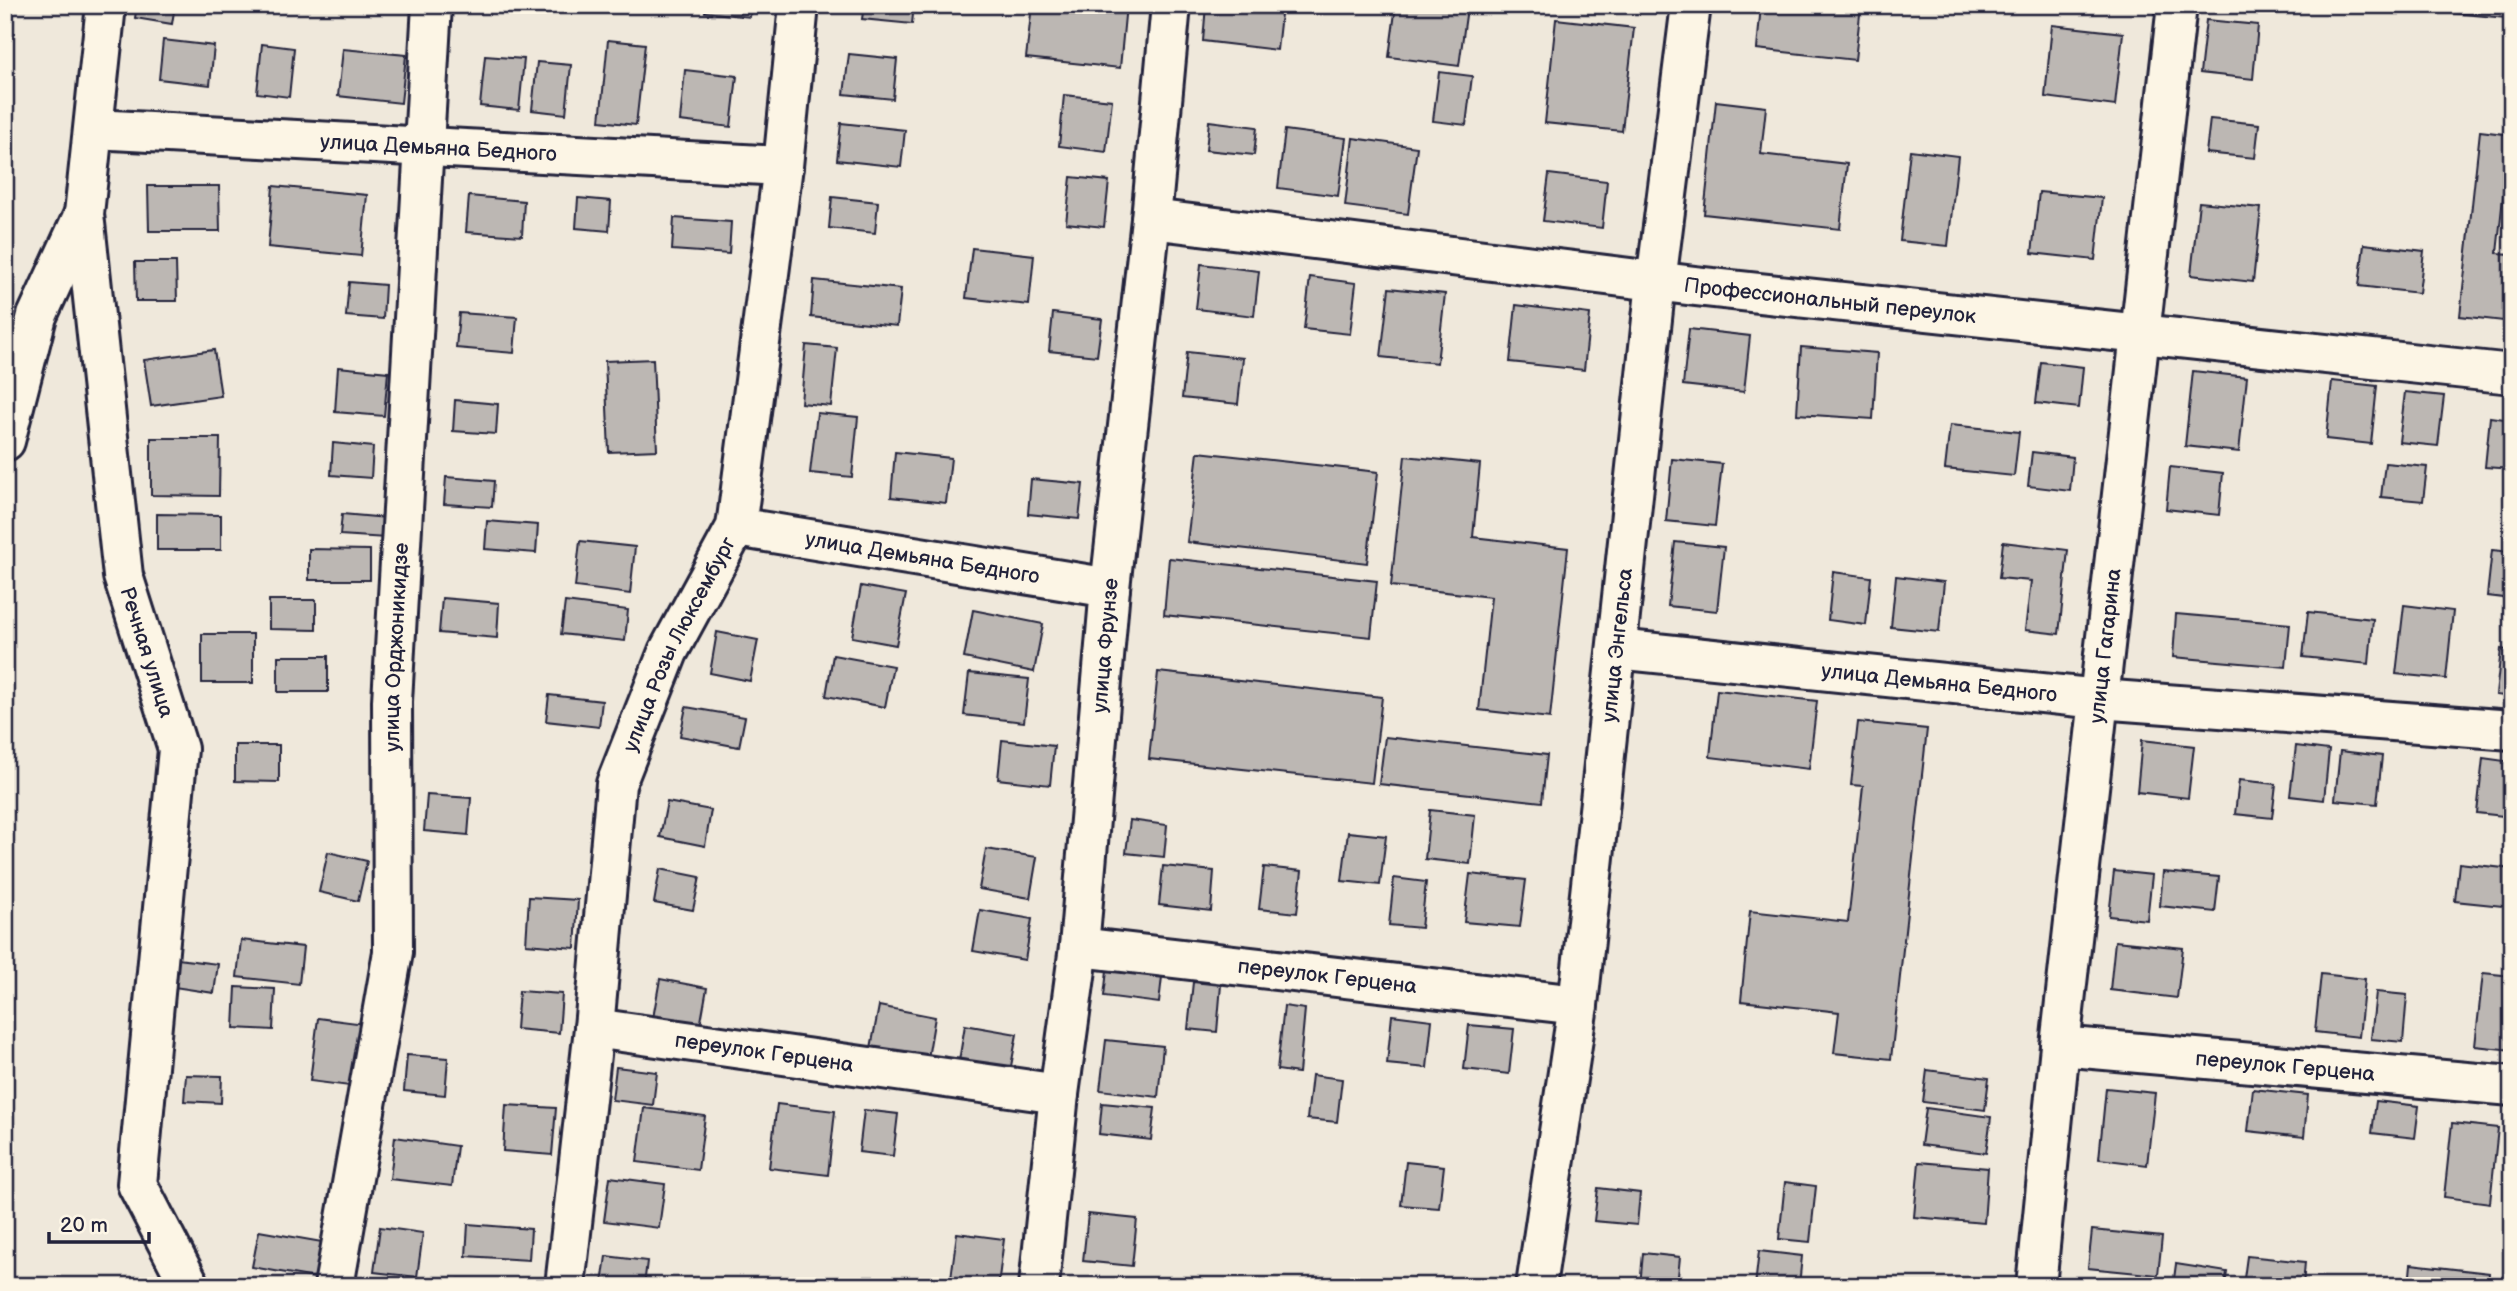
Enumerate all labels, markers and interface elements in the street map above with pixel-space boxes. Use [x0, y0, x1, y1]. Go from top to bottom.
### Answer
street label: улица Демьяна Бедного [320, 129, 557, 166]
street label: Профессиональный переулок [1683, 272, 1977, 329]
street label: улица Демьяна Бедного [804, 526, 1041, 589]
street label: улица Розы Люксембург [617, 532, 741, 756]
street label: улица Орджоникидзе [379, 542, 414, 752]
street label: улица Энгельса [1596, 566, 1638, 724]
street label: улица Гагарина [2084, 566, 2126, 725]
street label: улица Фрунзе [1087, 576, 1124, 714]
street label: Речная улица [115, 584, 180, 721]
street label: улица Демьяна Бедного [1820, 658, 2058, 707]
street label: переулок Герцена [1236, 953, 1419, 999]
street label: переулок Герцена [673, 1027, 856, 1077]
street label: переулок Герцена [2194, 1046, 2377, 1086]
scale bar [49, 1200, 149, 1244]
text: 20 m [60, 1213, 108, 1238]

